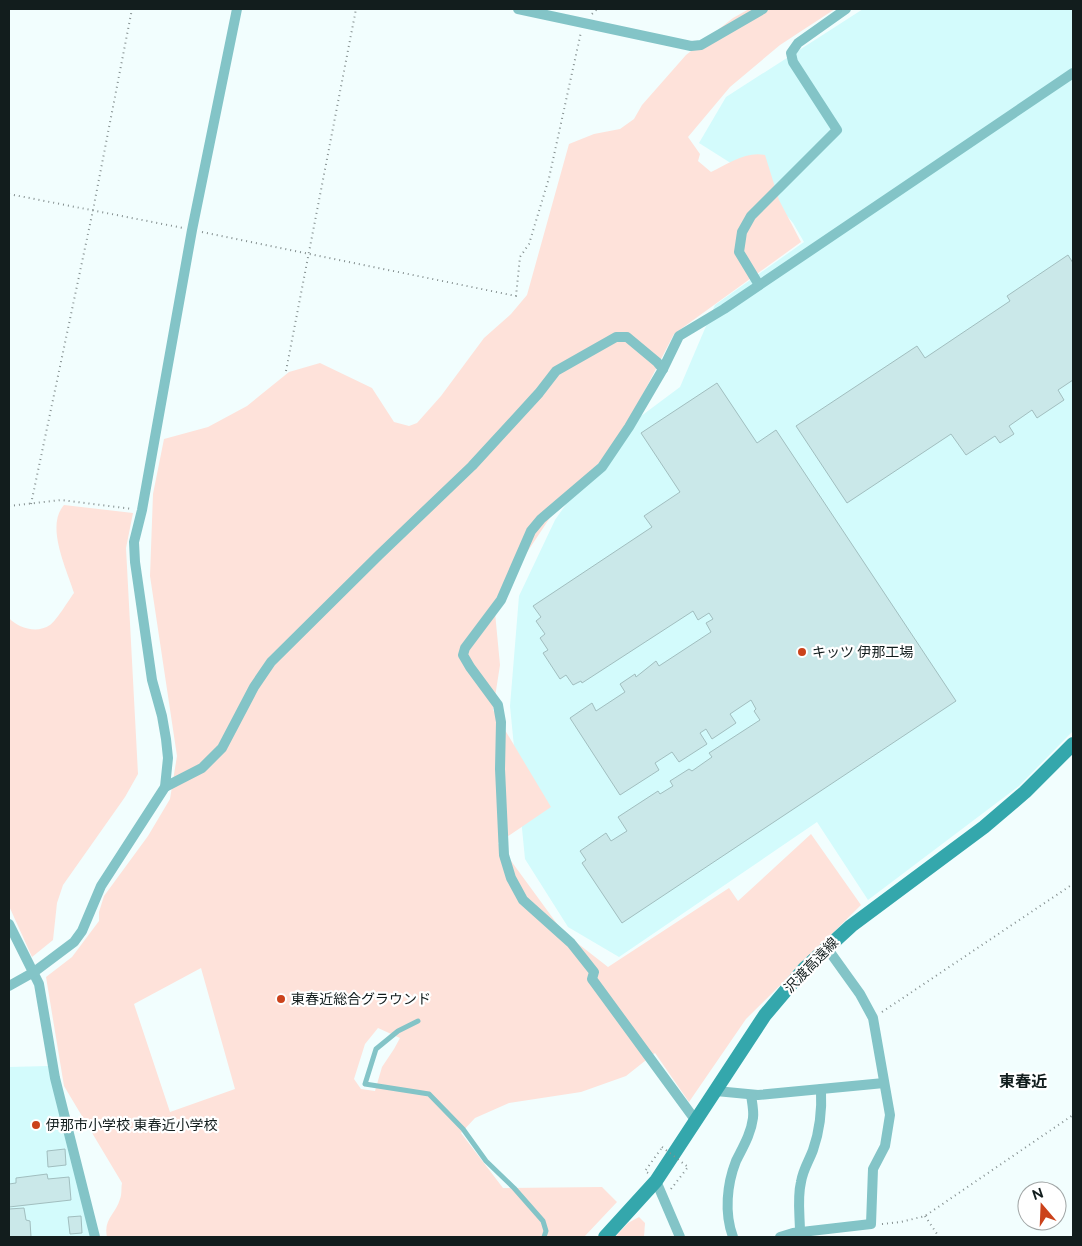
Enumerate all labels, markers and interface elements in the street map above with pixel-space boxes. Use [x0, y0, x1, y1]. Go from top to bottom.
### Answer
place label: キッツ 伊那工場 [812, 644, 914, 660]
marker: キッツ 伊那工場 [796, 646, 808, 658]
street label: 沢渡高遠線 [781, 934, 841, 996]
place label: 東春近総合グラウンド [291, 991, 431, 1007]
marker: 東春近総合グラウンド [275, 993, 287, 1005]
district label: 東春近 [999, 1072, 1047, 1091]
place label: 伊那市小学校 東春近小学校 [46, 1117, 218, 1133]
marker: 伊那市小学校 東春近小学校 [30, 1119, 42, 1131]
north arrow [1017, 1181, 1067, 1231]
text: N [1030, 1184, 1045, 1203]

